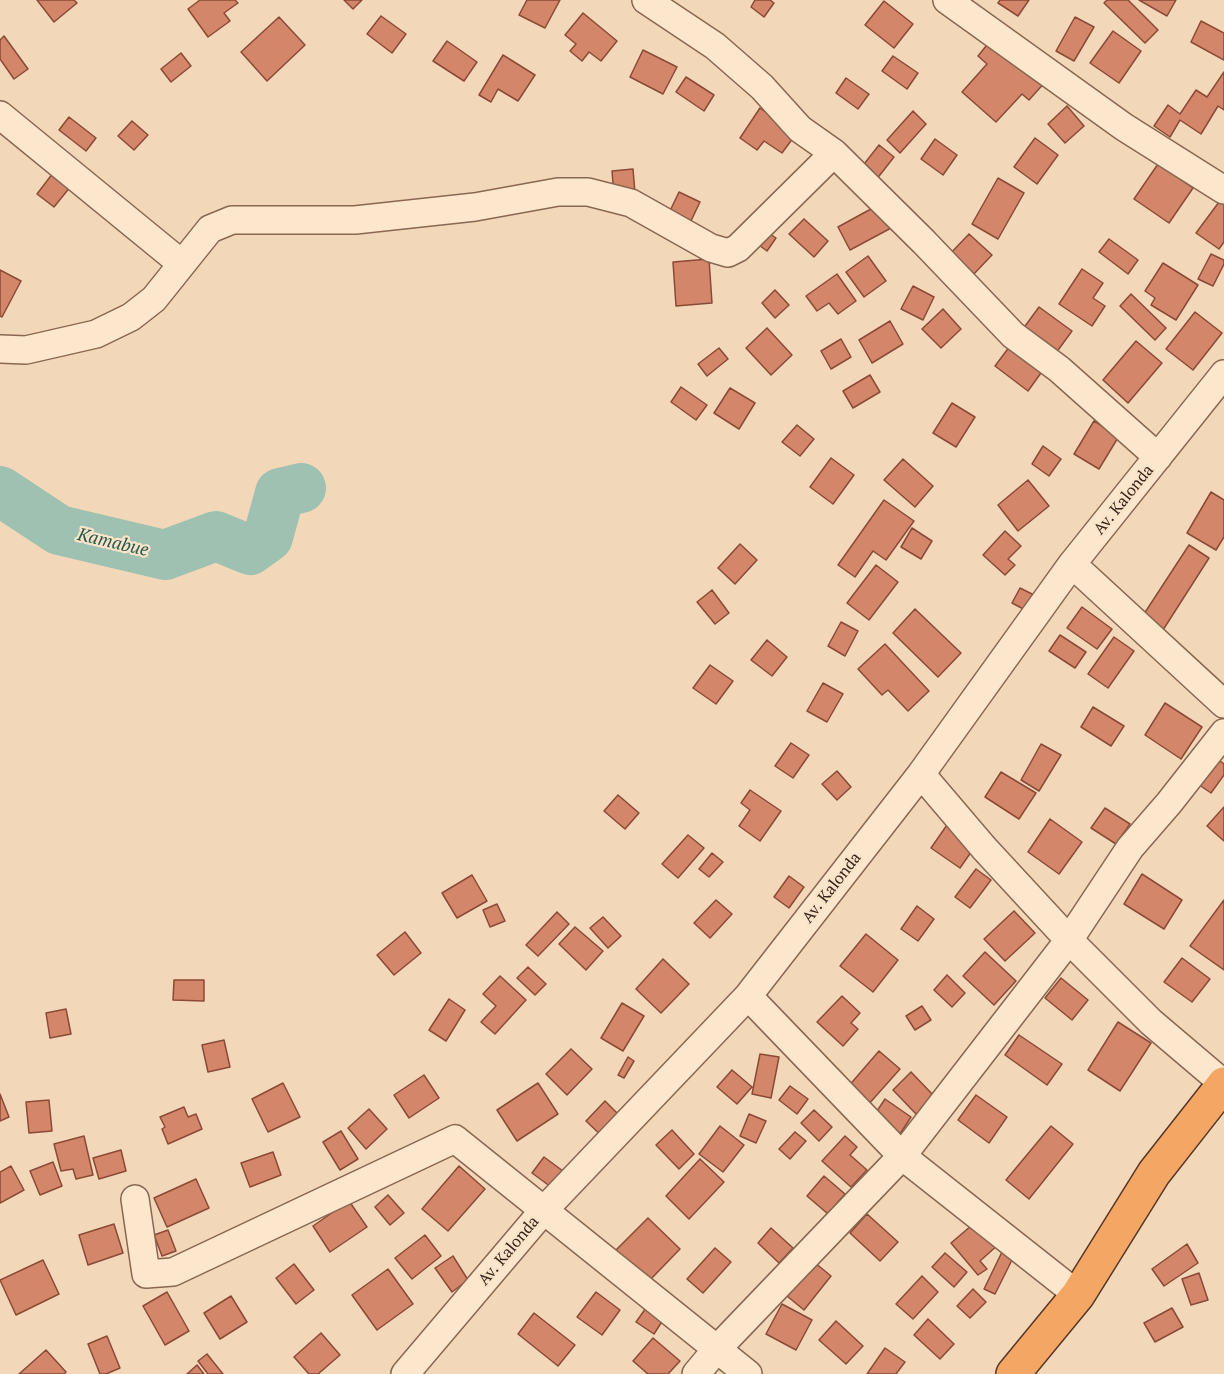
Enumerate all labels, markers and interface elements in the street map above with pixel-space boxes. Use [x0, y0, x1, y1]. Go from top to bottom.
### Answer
street label: Av. Kalonda [1090, 461, 1158, 539]
water label: Kamabue [75, 524, 151, 562]
street label: Av. Kalonda [799, 849, 865, 927]
street label: Av. Kalonda [475, 1213, 543, 1289]

